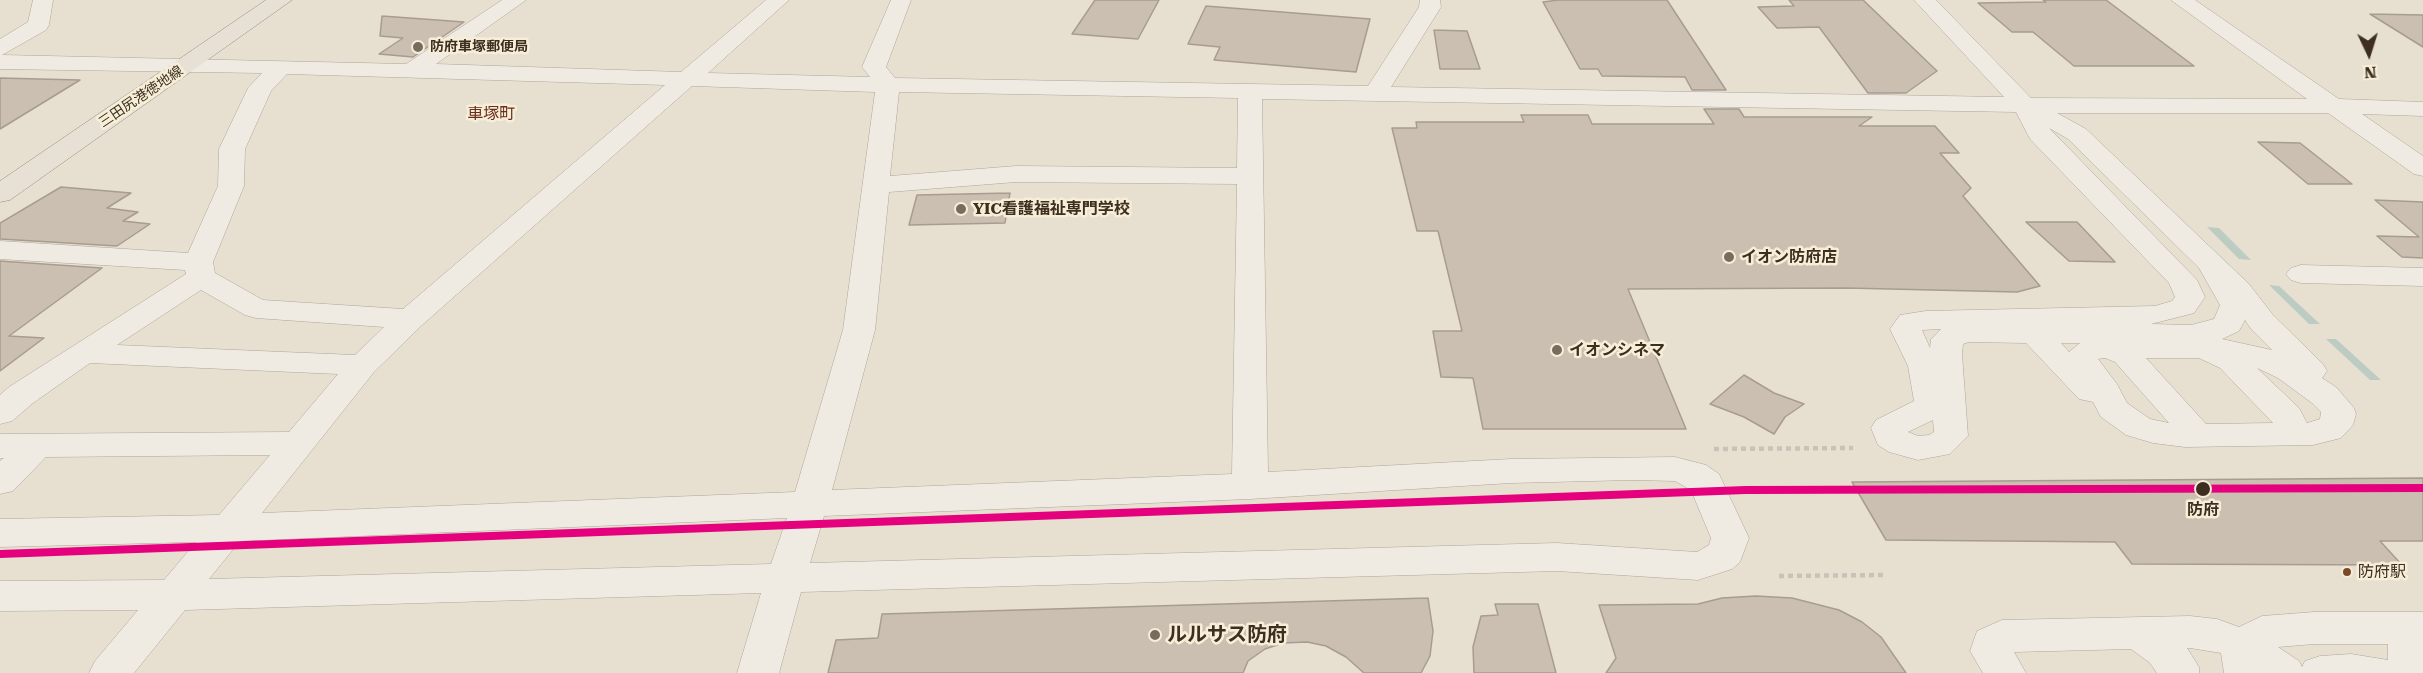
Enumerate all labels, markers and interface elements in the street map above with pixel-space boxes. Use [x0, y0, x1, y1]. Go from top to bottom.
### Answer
north arrow [2339, 24, 2399, 84]
place label: 防府車塚郵便局 [430, 39, 528, 55]
marker: 防府車塚郵便局 [411, 40, 425, 54]
street label: 三田尻港徳地線 [96, 63, 186, 131]
text: N [2363, 63, 2377, 82]
district label: 車塚町 [467, 104, 515, 124]
place label: YIC看護福祉専門学校 [973, 199, 1130, 219]
marker: YIC看護福祉専門学校 [954, 202, 968, 216]
place label: イオン防府店 [1741, 247, 1837, 267]
marker: イオン防府店 [1722, 250, 1736, 264]
place label: イオンシネマ [1569, 340, 1665, 360]
marker: イオンシネマ [1550, 343, 1564, 357]
marker: 防府 [2194, 480, 2212, 498]
place label: 防府 [2187, 500, 2219, 520]
place label: 防府駅 [2358, 562, 2406, 582]
marker: 防府駅 [2341, 566, 2353, 578]
place label: ルルサス防府 [1167, 623, 1287, 647]
marker: ルルサス防府 [1148, 628, 1162, 642]

